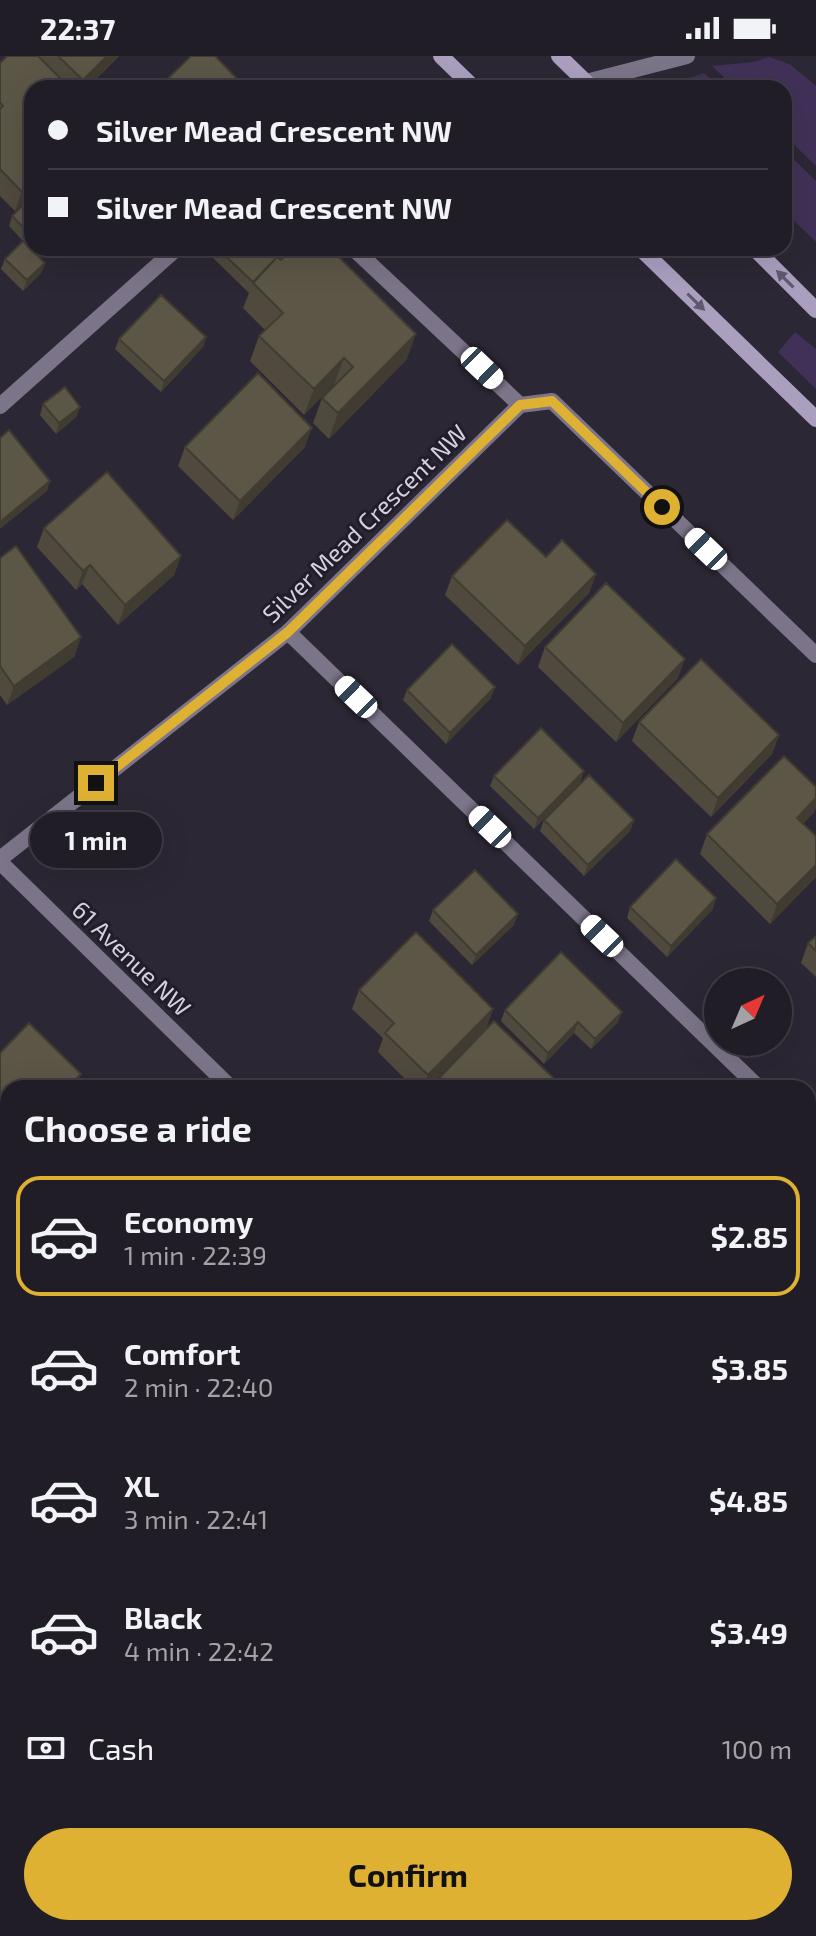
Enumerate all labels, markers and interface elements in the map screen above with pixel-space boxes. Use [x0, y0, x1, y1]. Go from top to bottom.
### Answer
text: 22:37 [40, 10, 115, 46]
text: Silver Mead Crescent NW [96, 112, 452, 148]
text: Silver Mead Crescent NW [96, 189, 452, 225]
one-way arrow [776, 270, 795, 289]
one-way arrow [686, 292, 705, 311]
car [456, 343, 508, 393]
street label: Silver Mead Crescent NW [256, 418, 472, 628]
route start [644, 489, 680, 525]
car [680, 524, 732, 574]
car [330, 672, 382, 722]
route end [78, 765, 114, 801]
car [464, 802, 516, 852]
callout: 1 min [30, 811, 162, 867]
text: 1 min [65, 824, 127, 855]
street label: 61 Avenue NW [67, 894, 197, 1022]
car [576, 911, 628, 961]
north arrow [704, 968, 792, 1056]
map controls [704, 968, 792, 1056]
text: Choose a ride [24, 1106, 252, 1149]
icon: car [28, 1200, 100, 1272]
text: Economy [124, 1203, 253, 1239]
text: $2.85 [711, 1218, 788, 1254]
text: 1 min · 22:39 [124, 1239, 267, 1270]
icon: car [28, 1332, 100, 1404]
text: Comfort [124, 1335, 241, 1371]
text: $3.85 [711, 1350, 788, 1386]
text: 2 min · 22:40 [124, 1371, 274, 1402]
icon: car [28, 1464, 100, 1536]
text: XL [124, 1467, 159, 1503]
text: $4.85 [709, 1482, 788, 1518]
text: 3 min · 22:41 [124, 1503, 268, 1534]
icon: car [28, 1596, 100, 1668]
text: Black [124, 1599, 202, 1635]
text: $3.49 [710, 1614, 788, 1650]
text: 4 min · 22:42 [124, 1635, 274, 1666]
icon: cash [24, 1726, 68, 1770]
text: Cash [88, 1730, 154, 1766]
text: 100 m [722, 1733, 792, 1764]
button: Confirm [24, 1828, 792, 1920]

